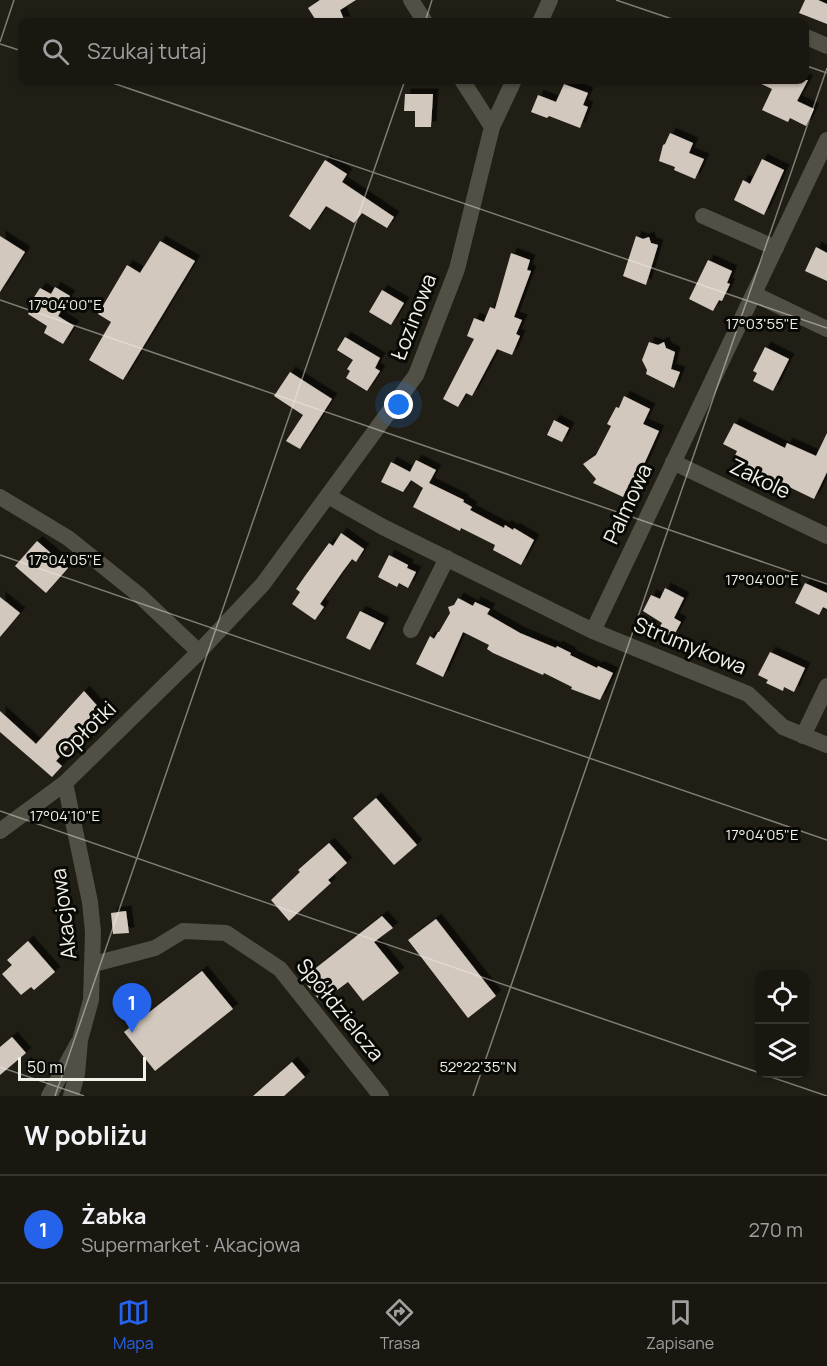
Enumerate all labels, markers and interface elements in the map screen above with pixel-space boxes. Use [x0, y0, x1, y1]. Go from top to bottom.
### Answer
search box [18, 18, 809, 84]
icon: search [39, 35, 72, 68]
text: Szukaj tutaj [87, 36, 207, 66]
street label: Łozinowa [384, 269, 442, 364]
text: 17°04'00"E [28, 294, 102, 315]
text: 17°03'55"E [726, 313, 798, 334]
your location [384, 390, 413, 419]
street label: Zakole [725, 451, 796, 505]
street label: Palmowa [596, 459, 658, 548]
text: 17°04'05"E [28, 549, 102, 570]
text: 17°04'00"E [725, 569, 799, 590]
street label: Strumykowa [630, 610, 751, 680]
street label: Opłotki [51, 694, 122, 764]
text: 17°04'10"E [30, 805, 100, 826]
text: 17°04'05"E [725, 824, 799, 845]
street label: Akacjowa [44, 867, 82, 961]
street label: Spółdzielcza [291, 952, 391, 1067]
map controls [755, 970, 809, 1078]
button: locate [755, 970, 809, 1024]
pin: 1 [112, 984, 152, 1033]
button: layers [755, 1024, 809, 1078]
scale bar [18, 1054, 146, 1082]
text: 50 m [27, 1056, 63, 1078]
text: 52°22'35"N [440, 1056, 516, 1077]
text: W pobliżu [24, 1117, 147, 1153]
text: Żabka [81, 1201, 146, 1231]
text: 1 [39, 1216, 48, 1243]
text: 270 m [748, 1216, 803, 1243]
text: Supermarket · Akacjowa [81, 1231, 300, 1258]
tab: Mapa [113, 1296, 154, 1354]
tab: Trasa [380, 1296, 420, 1354]
tab: Zapisane [646, 1296, 714, 1354]

